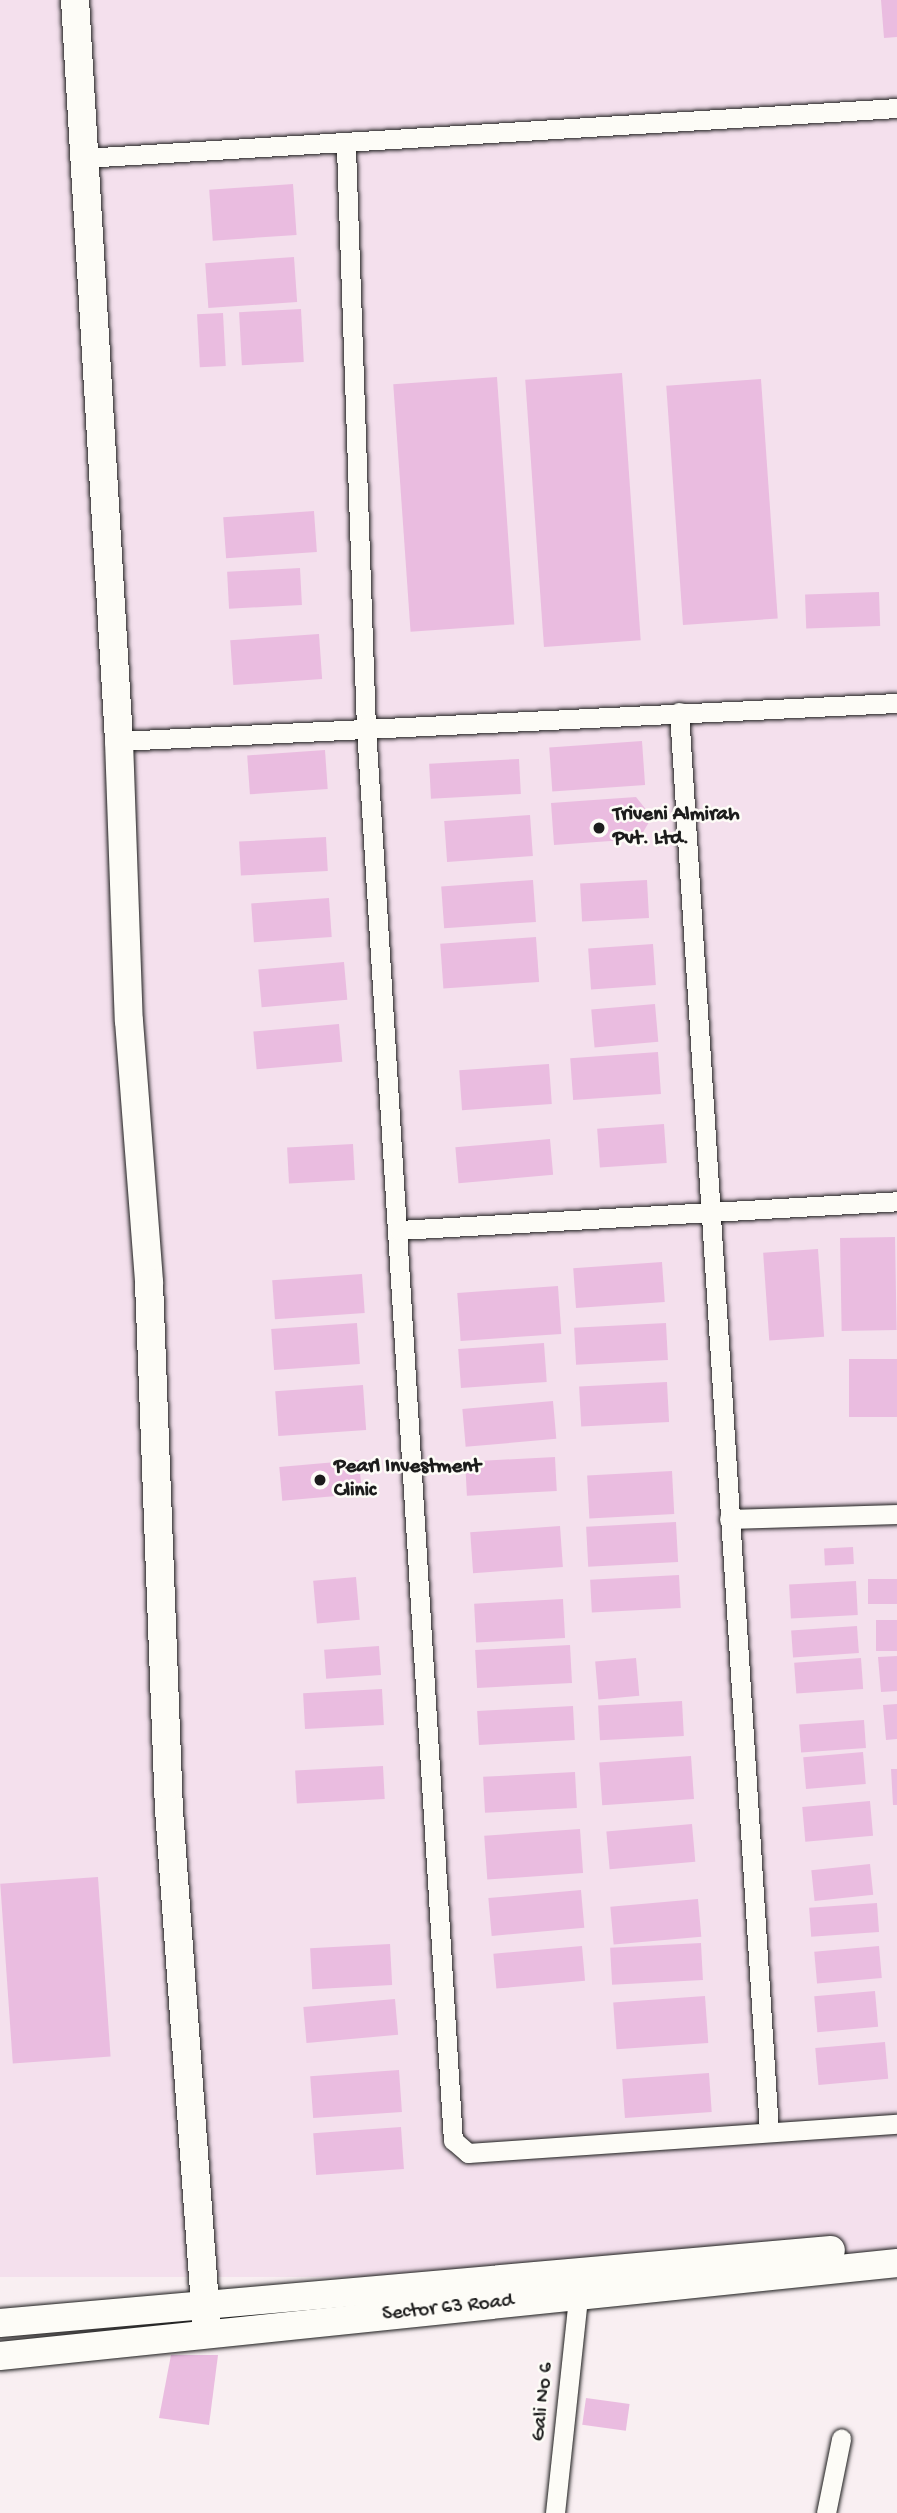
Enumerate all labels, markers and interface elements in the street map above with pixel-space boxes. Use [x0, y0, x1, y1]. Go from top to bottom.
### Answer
place label: Triveni Almirah Pvt. Ltd. [613, 803, 740, 853]
marker: Triveni Almirah Pvt. Ltd. [591, 820, 607, 836]
place label: Pearl Investment Clinic [334, 1455, 481, 1505]
marker: Pearl Investment Clinic [312, 1472, 328, 1488]
street label: Sector 63 Road [381, 2290, 515, 2328]
street label: Gali No 6 [527, 2361, 561, 2443]

